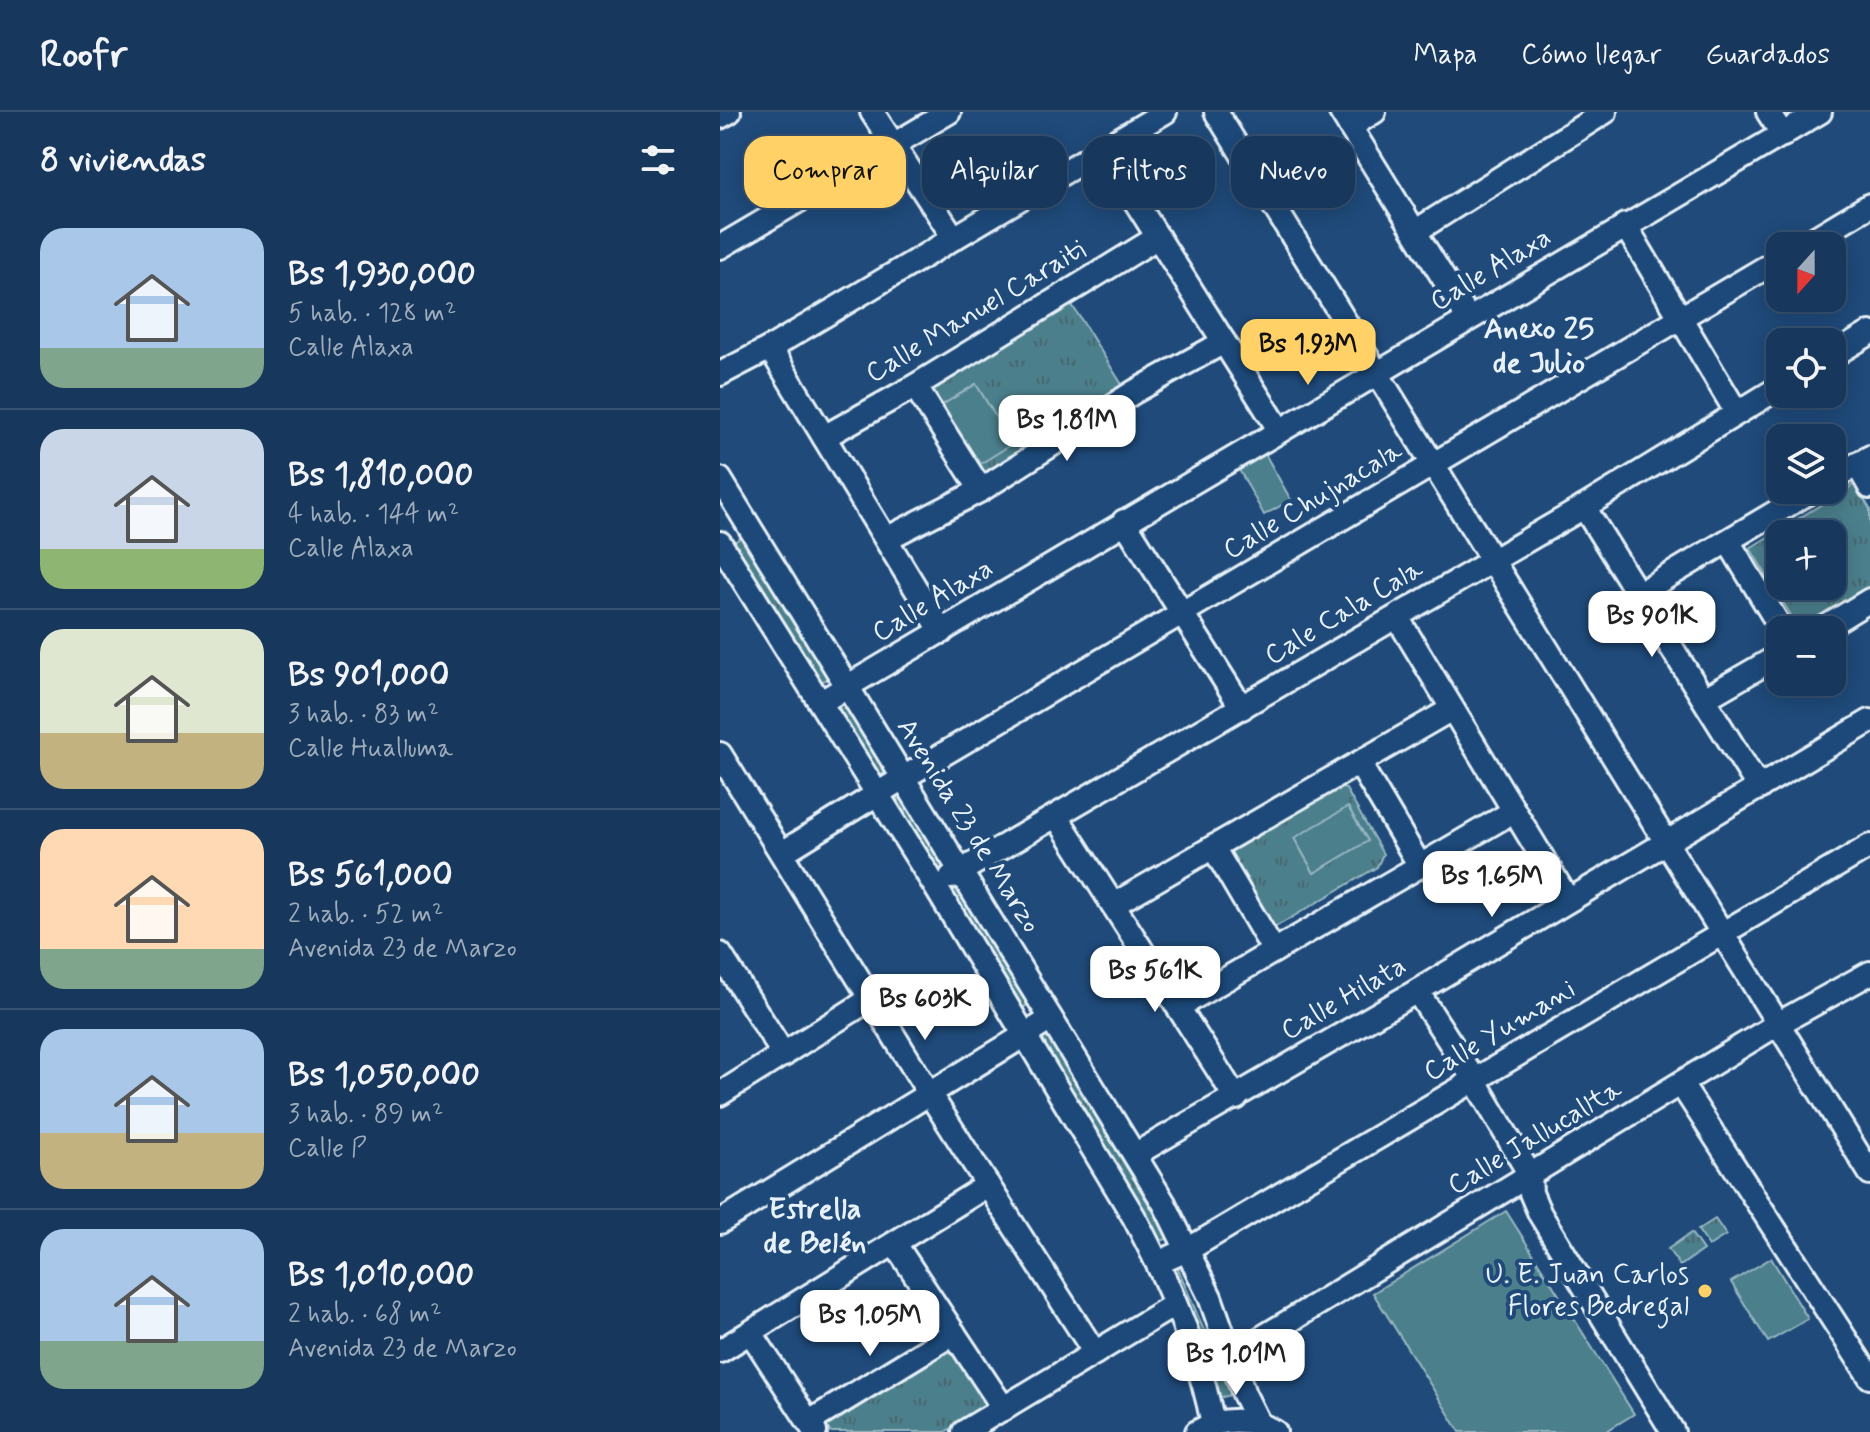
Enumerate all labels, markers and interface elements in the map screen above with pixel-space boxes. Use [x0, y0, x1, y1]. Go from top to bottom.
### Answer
text: Roofr [40, 31, 127, 80]
text: Mapa [1414, 37, 1477, 74]
text: Cómo llegar [1521, 37, 1661, 74]
text: Guardados [1705, 37, 1830, 74]
chip: Comprar [744, 136, 906, 208]
chip: Alquilar [922, 136, 1067, 208]
chip: Filtros [1083, 136, 1215, 208]
chip: Nuevo [1231, 136, 1355, 208]
text: 8 viviendas [40, 138, 206, 183]
icon: filters [636, 138, 680, 182]
street label: Calle Alaxa [1423, 219, 1559, 321]
street label: Calle Manuel Caraiti [859, 232, 1093, 392]
north arrow [1766, 232, 1846, 312]
map controls [1766, 232, 1846, 696]
text: Bs 1,930,000 [288, 252, 476, 297]
icon: home [104, 260, 200, 356]
text: 5 hab. · 128 m² [288, 297, 456, 331]
district label: Anexo 25 de Julio [1484, 310, 1594, 383]
pin: Bs 1.93M [1225, 319, 1391, 387]
text: Bs 1.93M [1259, 328, 1357, 362]
button: locate [1766, 328, 1846, 408]
text: Calle Alaxa [288, 331, 414, 365]
pin: Bs 1.81M [984, 395, 1150, 463]
text: Bs 1.81M [1017, 404, 1117, 438]
button: layers [1766, 424, 1846, 504]
street label: Calle Chujnacala [1217, 433, 1409, 569]
text: Bs 1,810,000 [288, 453, 474, 498]
icon: home [104, 461, 200, 557]
text: 4 hab. · 144 m² [288, 498, 459, 532]
button: + [1766, 520, 1846, 600]
text: Calle Alaxa [288, 532, 414, 566]
street label: Calle Alaxa [865, 550, 1001, 652]
street label: Cale Cala Cala [1258, 551, 1430, 675]
pin: Bs 901K [1578, 591, 1726, 659]
text: Bs 901K [1606, 600, 1698, 634]
button: − [1766, 616, 1846, 696]
text: Bs 901,000 [288, 653, 450, 698]
icon: home [104, 661, 200, 757]
text: 3 hab. · 83 m² [288, 698, 439, 732]
street label: Avenida 23 de Marzo [887, 712, 1049, 940]
text: Calle Hualluma [288, 732, 453, 766]
pin: Bs 1.65M [1409, 851, 1575, 919]
text: Bs 561,000 [288, 853, 453, 898]
text: Bs 1.65M [1441, 860, 1543, 894]
icon: home [104, 861, 200, 957]
text: 2 hab. · 52 m² [288, 898, 443, 932]
text: Avenida 23 de Marzo [288, 932, 517, 966]
pin: Bs 561K [1081, 946, 1229, 1014]
street label: Calle Hilata [1275, 948, 1413, 1050]
text: Bs 561K [1108, 955, 1202, 989]
street label: Calle Yumani [1417, 971, 1583, 1091]
pin: Bs 603K [851, 974, 999, 1042]
text: Bs 603K [879, 983, 971, 1017]
text: Bs 1,050,000 [288, 1053, 480, 1098]
icon: home [104, 1061, 200, 1157]
street label: Calle Jallucallta [1441, 1071, 1629, 1205]
text: 3 hab. · 89 m² [288, 1098, 443, 1132]
text: Calle P [288, 1132, 366, 1166]
district label: Estrella de Belén [764, 1190, 866, 1263]
text: Bs 1,010,000 [288, 1253, 474, 1298]
place label: U. E. Juan Carlos Flores Bedregal [1485, 1257, 1689, 1329]
icon: home [104, 1261, 200, 1357]
marker: U. E. Juan Carlos Flores Bedregal [1696, 1282, 1714, 1300]
pin: Bs 1.05M [787, 1290, 953, 1358]
text: 2 hab. · 68 m² [288, 1298, 442, 1332]
text: Bs 1.05M [818, 1299, 922, 1333]
pin: Bs 1.01M [1153, 1329, 1319, 1397]
text: Avenida 23 de Marzo [288, 1332, 517, 1366]
text: Bs 1.01M [1186, 1338, 1286, 1372]

